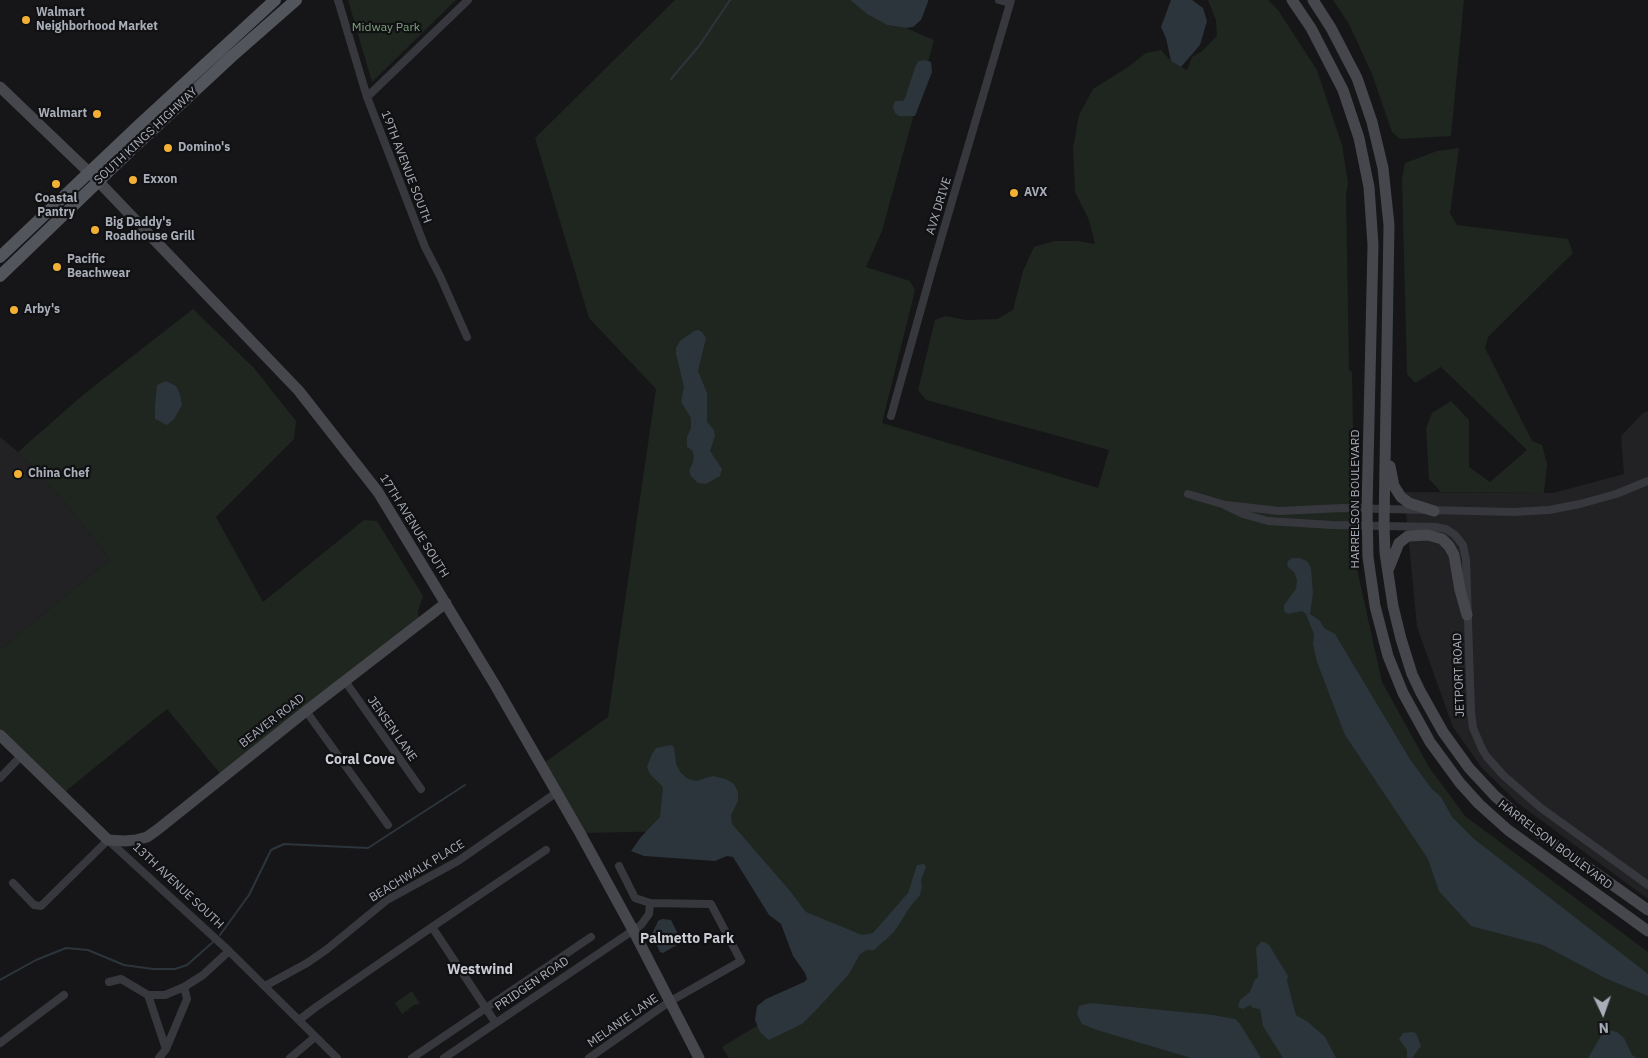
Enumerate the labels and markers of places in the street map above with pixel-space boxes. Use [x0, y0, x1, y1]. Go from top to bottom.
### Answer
place label: Walmart Neighborhood Market [36, 6, 158, 34]
marker: Walmart Neighborhood Market [20, 14, 32, 26]
place label: Walmart [38, 107, 87, 121]
marker: Walmart [91, 108, 103, 120]
place label: Domino's [178, 141, 230, 155]
marker: Domino's [162, 142, 174, 154]
place label: Exxon [143, 173, 177, 187]
marker: Exxon [127, 174, 139, 186]
marker: Coastal Pantry [50, 178, 62, 190]
place label: AVX [1024, 186, 1047, 200]
marker: AVX [1008, 187, 1020, 199]
place label: Coastal Pantry [35, 192, 77, 220]
place label: Big Daddy's Roadhouse Grill [105, 216, 195, 244]
marker: Big Daddy's Roadhouse Grill [89, 224, 101, 236]
place label: Pacific Beachwear [67, 253, 130, 281]
marker: Pacific Beachwear [51, 261, 63, 273]
place label: Arby's [24, 303, 60, 317]
marker: Arby's [8, 304, 20, 316]
place label: China Chef [28, 467, 89, 481]
marker: China Chef [12, 468, 24, 480]

